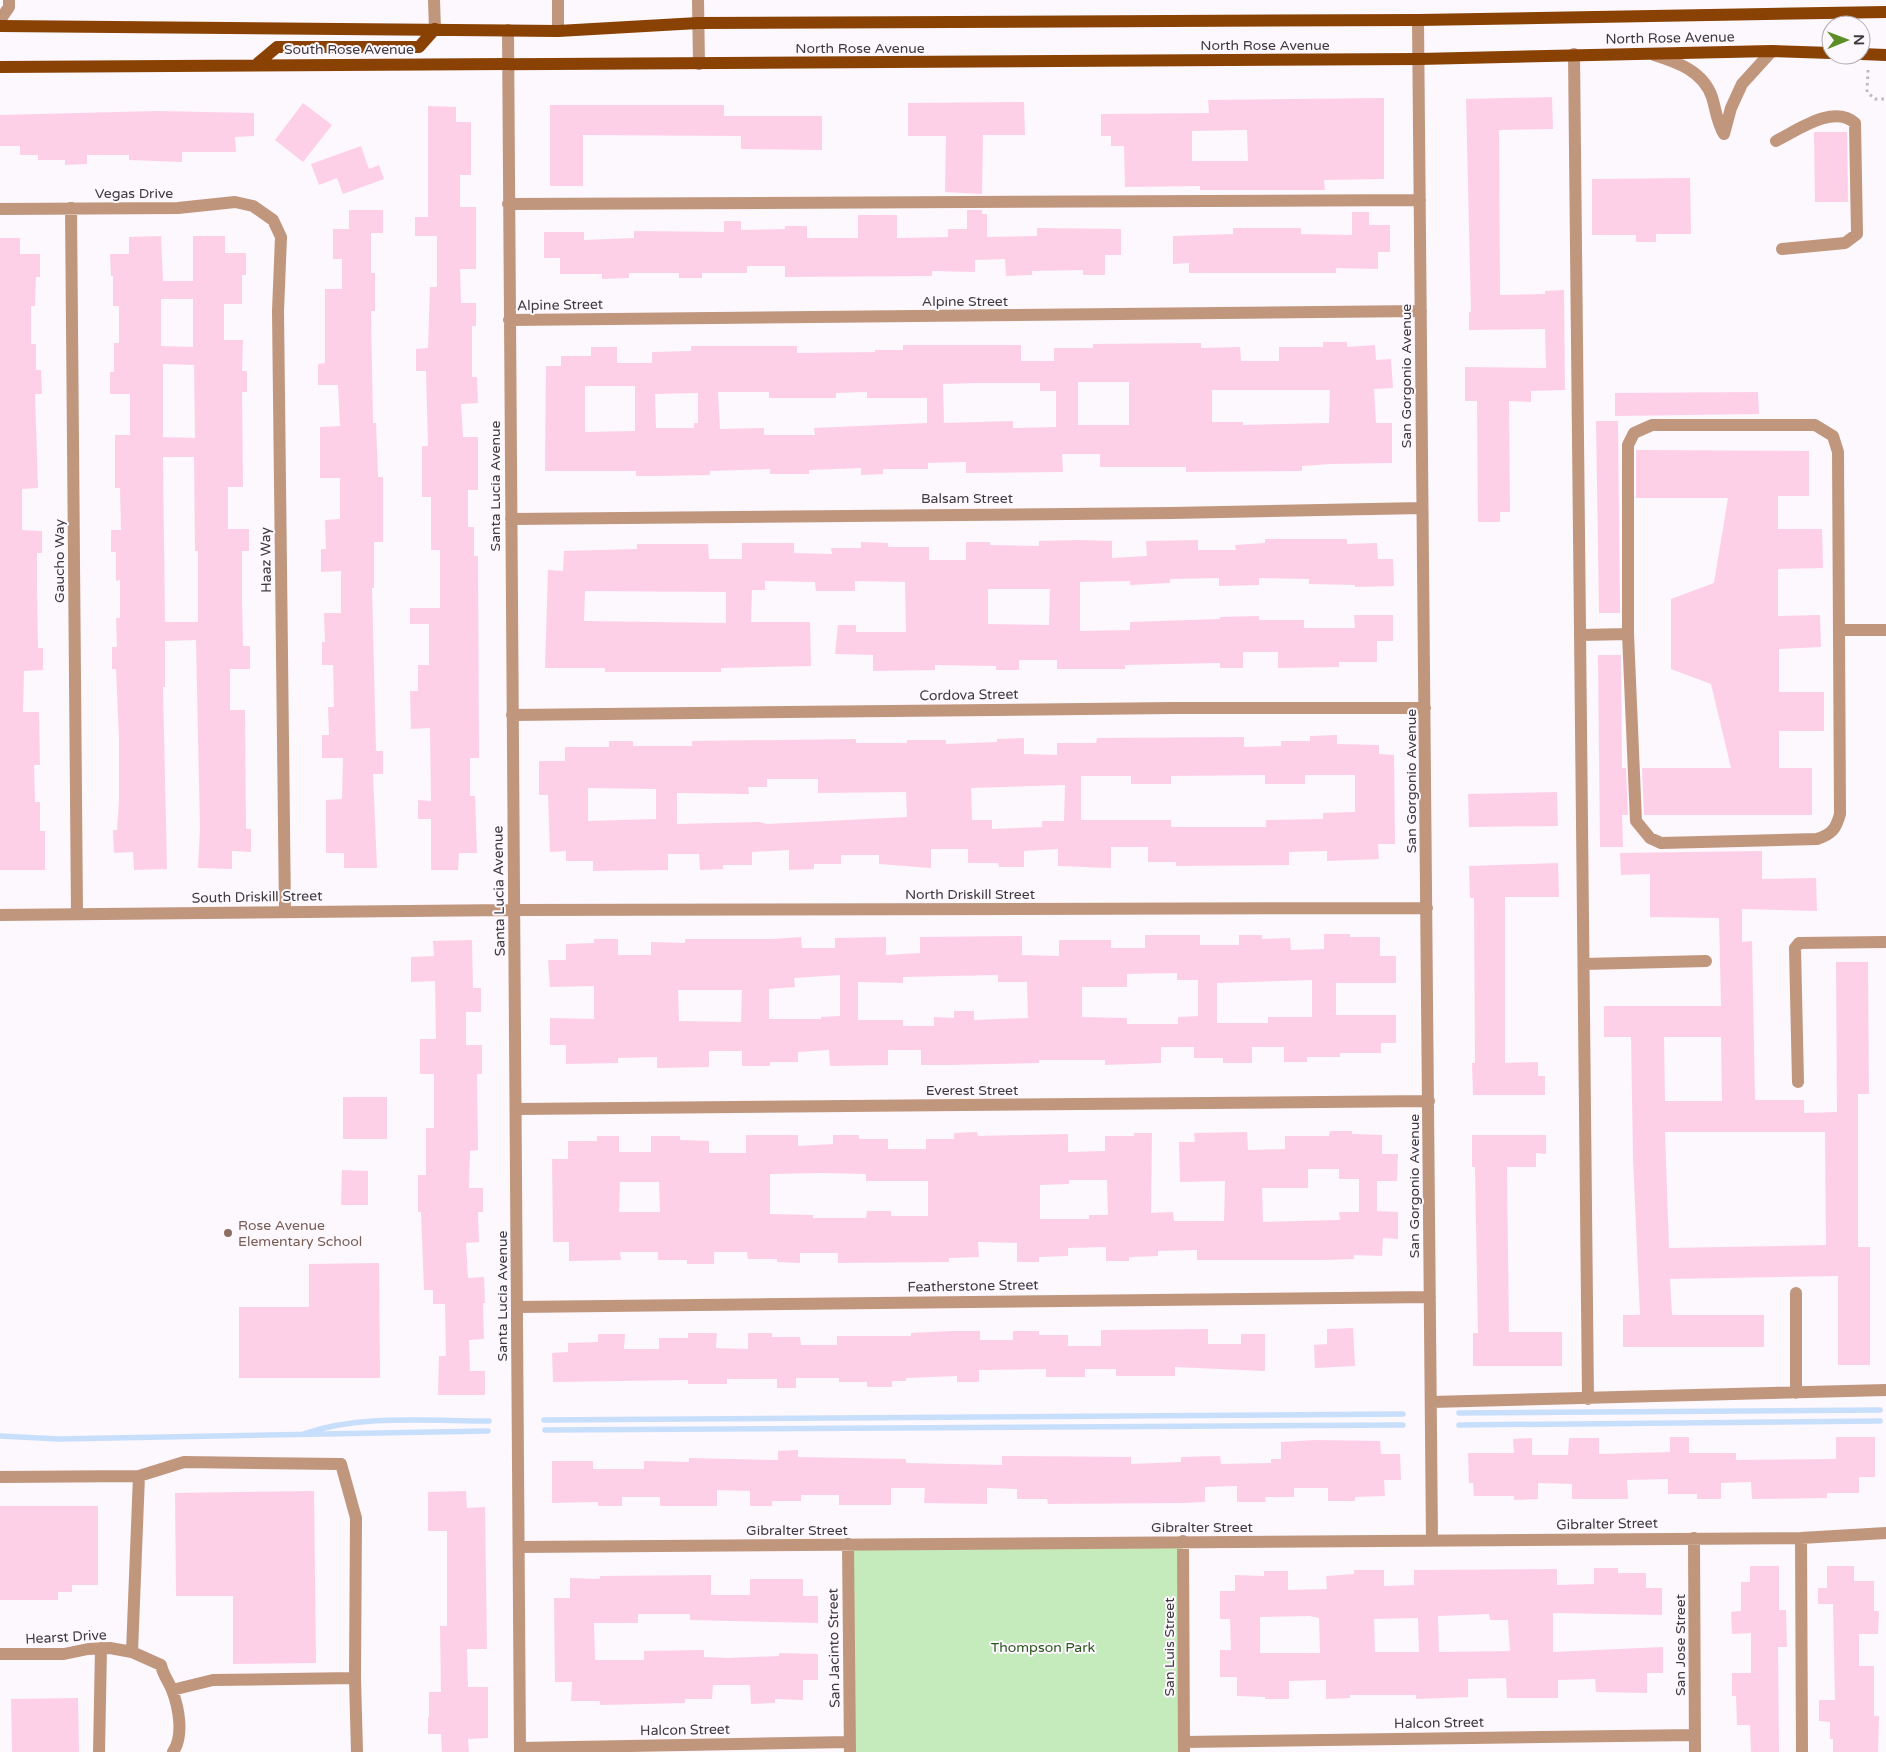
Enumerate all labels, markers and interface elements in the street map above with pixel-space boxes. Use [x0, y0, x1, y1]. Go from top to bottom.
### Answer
north arrow [1821, 15, 1871, 65]
street label: North Rose Avenue [1605, 28, 1735, 48]
text: N [1850, 34, 1867, 46]
street label: North Rose Avenue [1200, 37, 1330, 54]
street label: North Rose Avenue [795, 40, 925, 57]
street label: South Rose Avenue [284, 41, 414, 58]
street label: Vegas Drive [95, 185, 173, 202]
street label: Alpine Street [922, 293, 1009, 310]
street label: Alpine Street [517, 296, 604, 314]
street label: San Gorgonio Avenue [1398, 304, 1415, 448]
street label: Santa Lucia Avenue [487, 420, 504, 551]
street label: Balsam Street [921, 490, 1014, 507]
street label: Gaucho Way [51, 519, 68, 603]
street label: Haaz Way [257, 526, 275, 593]
street label: Cordova Street [919, 686, 1019, 704]
street label: San Gorgonio Avenue [1403, 709, 1420, 853]
street label: Santa Lucia Avenue [489, 825, 509, 957]
street label: North Driskill Street [905, 886, 1036, 903]
street label: South Driskill Street [191, 887, 323, 907]
street label: Everest Street [926, 1082, 1019, 1099]
street label: San Gorgonio Avenue [1406, 1114, 1423, 1258]
place label: Rose Avenue Elementary School [238, 1217, 362, 1250]
marker: Rose Avenue Elementary School [222, 1227, 234, 1239]
street label: Santa Lucia Avenue [494, 1230, 511, 1361]
street label: Featherstone Street [907, 1276, 1039, 1296]
street label: Gibralter Street [1556, 1515, 1659, 1533]
street label: Gibralter Street [1151, 1519, 1254, 1536]
street label: Gibralter Street [746, 1522, 849, 1539]
street label: San Jacinto Street [824, 1587, 844, 1708]
street label: San Jose Street [1672, 1593, 1689, 1696]
street label: San Luis Street [1161, 1597, 1178, 1697]
street label: Hearst Drive [25, 1626, 107, 1648]
park label: Thompson Park [991, 1639, 1096, 1656]
street label: Halcon Street [1394, 1714, 1485, 1732]
street label: Halcon Street [640, 1721, 731, 1739]

